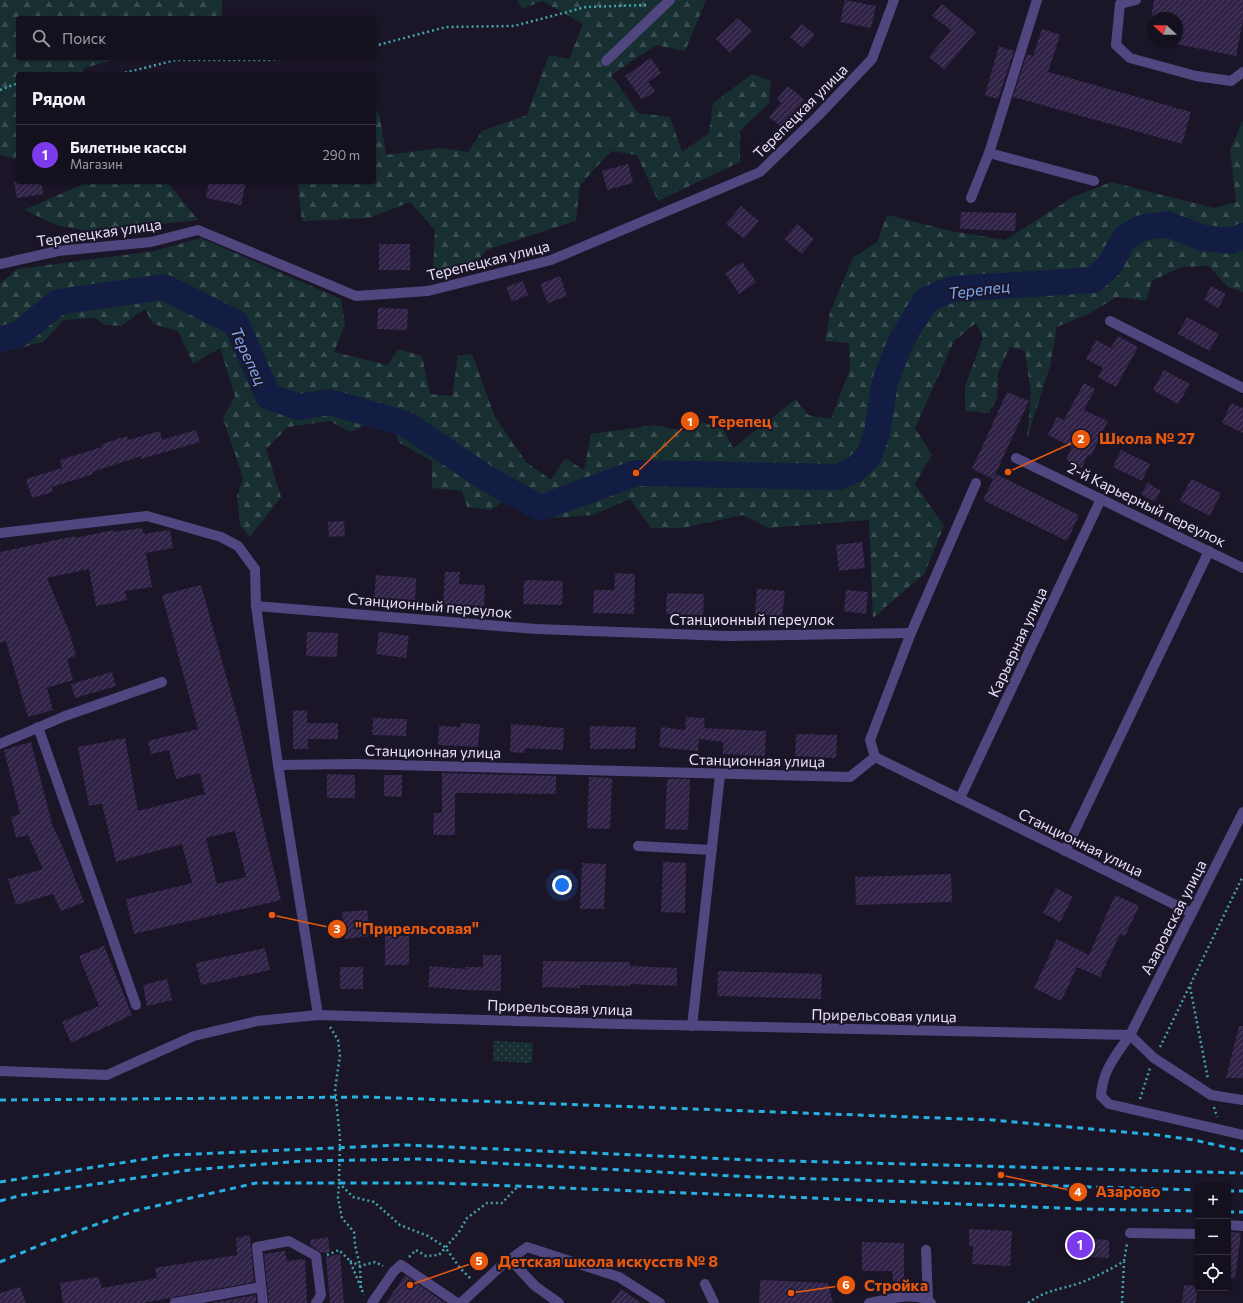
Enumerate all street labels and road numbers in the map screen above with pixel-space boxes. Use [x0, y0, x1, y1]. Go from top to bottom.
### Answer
street label: Терепецкая улица [749, 60, 851, 162]
street label: Терепецкая улица [35, 214, 163, 250]
street label: Терепецкая улица [425, 236, 551, 284]
street label: 2-й Карьерный переулок [1065, 458, 1229, 550]
street label: Карьерная улица [984, 584, 1050, 700]
street label: Станционный переулок [347, 589, 513, 621]
street label: Станционный переулок [669, 610, 835, 628]
street label: Станционная улица [365, 741, 501, 761]
street label: Станционная улица [689, 750, 825, 770]
street label: Станционная улица [1016, 804, 1146, 880]
street label: Азаровская улица [1136, 857, 1210, 977]
street label: Прирельсовая улица [487, 995, 633, 1019]
street label: Прирельсовая улица [811, 1005, 957, 1025]

